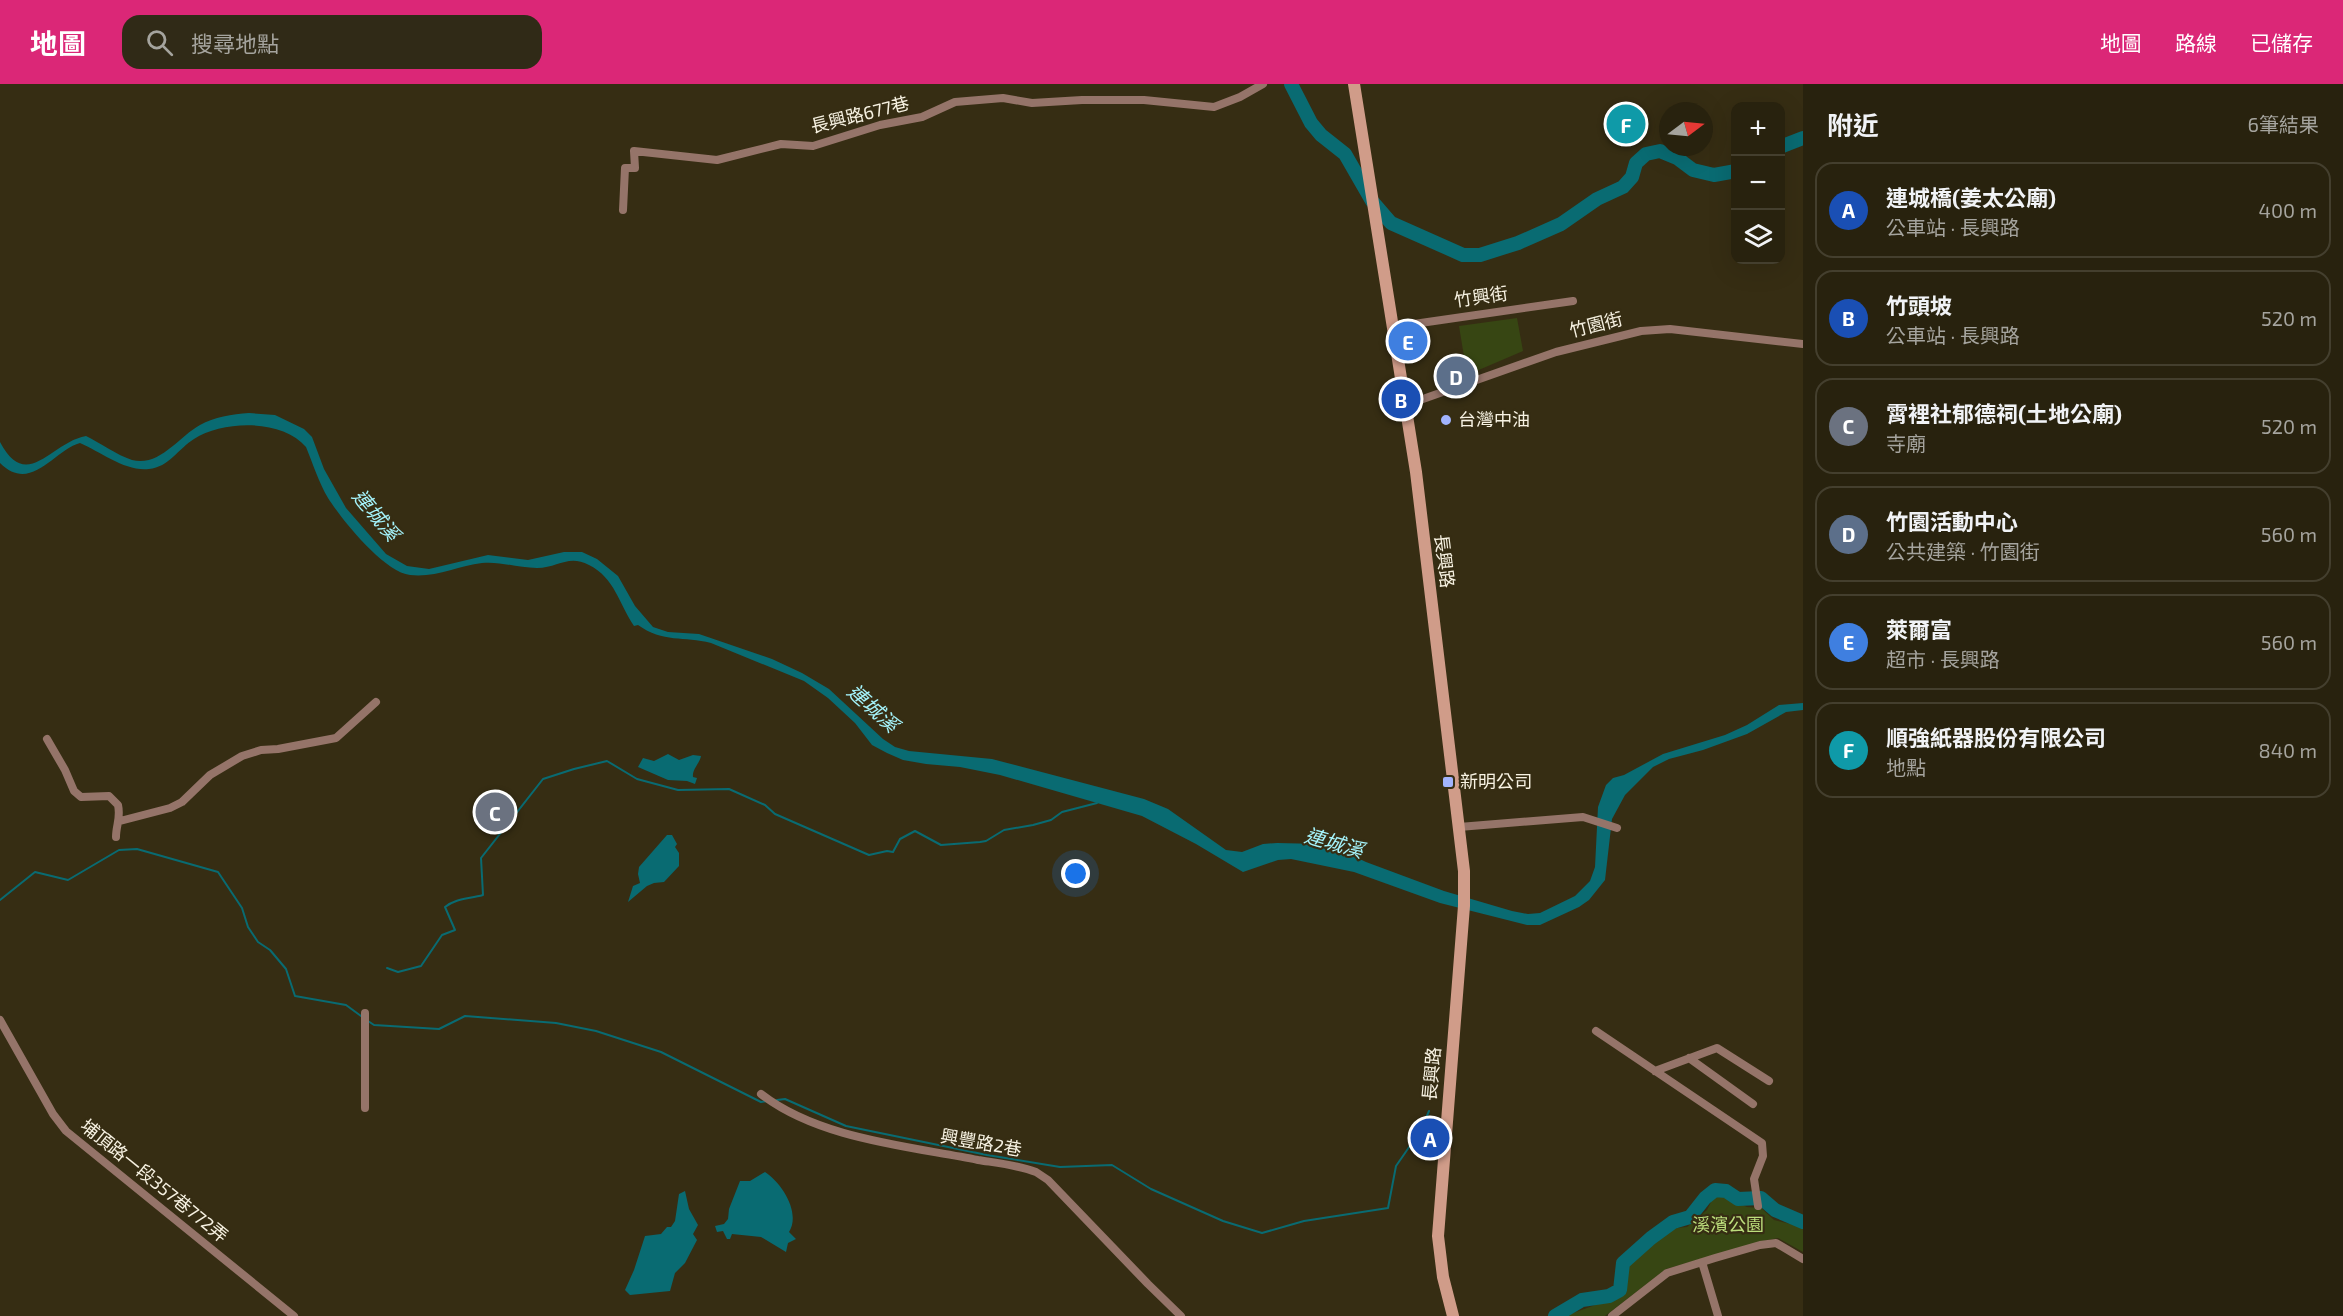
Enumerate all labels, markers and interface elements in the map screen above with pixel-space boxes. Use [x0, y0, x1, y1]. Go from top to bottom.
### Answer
search box [122, 15, 542, 69]
text: 地圖 [30, 26, 86, 60]
icon: search [143, 26, 176, 59]
text: 搜尋地點 [191, 30, 279, 56]
text: 地圖 [2100, 30, 2142, 55]
text: 路線 [2175, 30, 2217, 55]
text: 已儲存 [2250, 30, 2313, 55]
street label: 長興路677巷 [808, 91, 911, 137]
pin: F [1606, 102, 1646, 147]
north arrow [1659, 102, 1713, 156]
map controls [1731, 102, 1785, 264]
button: + [1731, 102, 1785, 156]
text: 附近 [1827, 109, 1879, 140]
text: 6筆結果 [2248, 112, 2319, 136]
button: − [1731, 156, 1785, 210]
text: 連城橋(姜太公廟) [1886, 184, 2056, 210]
text: A [1842, 198, 1855, 222]
text: 400 m [2259, 198, 2317, 222]
button: layers [1731, 210, 1785, 264]
text: 公車站 · 長興路 [1886, 215, 2020, 239]
street label: 竹興街 [1453, 281, 1509, 311]
text: 竹頭坡 [1886, 292, 1952, 318]
text: B [1842, 306, 1855, 330]
text: 520 m [2261, 306, 2317, 330]
street label: 竹園街 [1567, 307, 1625, 341]
pin: E [1388, 318, 1428, 364]
text: 公車站 · 長興路 [1886, 323, 2020, 347]
pin: D [1436, 354, 1476, 398]
pin: B [1382, 376, 1420, 422]
text: 霄裡社郁德祠(土地公廟) [1886, 400, 2122, 426]
place label: 台灣中油 [1458, 408, 1530, 430]
marker: 台灣中油 [1439, 413, 1453, 427]
text: C [1843, 414, 1854, 438]
text: 520 m [2261, 414, 2317, 438]
text: 寺廟 [1886, 431, 1926, 455]
water label: 連城溪 [348, 484, 407, 547]
text: 竹園活動中心 [1886, 508, 2018, 534]
text: D [1842, 522, 1855, 546]
text: 560 m [2261, 522, 2317, 546]
street label: 長興路 [1431, 533, 1459, 589]
text: 公共建築 · 竹園街 [1886, 539, 2040, 563]
text: 萊爾富 [1886, 616, 1952, 642]
text: E [1843, 630, 1854, 654]
text: 560 m [2261, 630, 2317, 654]
text: 超市 · 長興路 [1886, 647, 2000, 671]
water label: 連城溪 [843, 678, 906, 738]
text: 順強紙器股份有限公司 [1886, 724, 2106, 750]
text: F [1843, 738, 1854, 762]
text: 840 m [2259, 738, 2317, 762]
text: 地點 [1886, 755, 1926, 779]
place label: 新明公司 [1460, 770, 1532, 792]
marker: 新明公司 [1441, 775, 1455, 789]
pin: C [476, 790, 514, 834]
water label: 連城溪 [1302, 822, 1369, 863]
your location [1061, 859, 1090, 888]
street label: 長興路 [1418, 1046, 1444, 1102]
street label: 埔頂路一段357巷772弄 [76, 1114, 233, 1246]
pin: A [1410, 1116, 1450, 1160]
street label: 興豐路2巷 [939, 1124, 1024, 1160]
park label: 溪濱公園 [1692, 1213, 1764, 1235]

